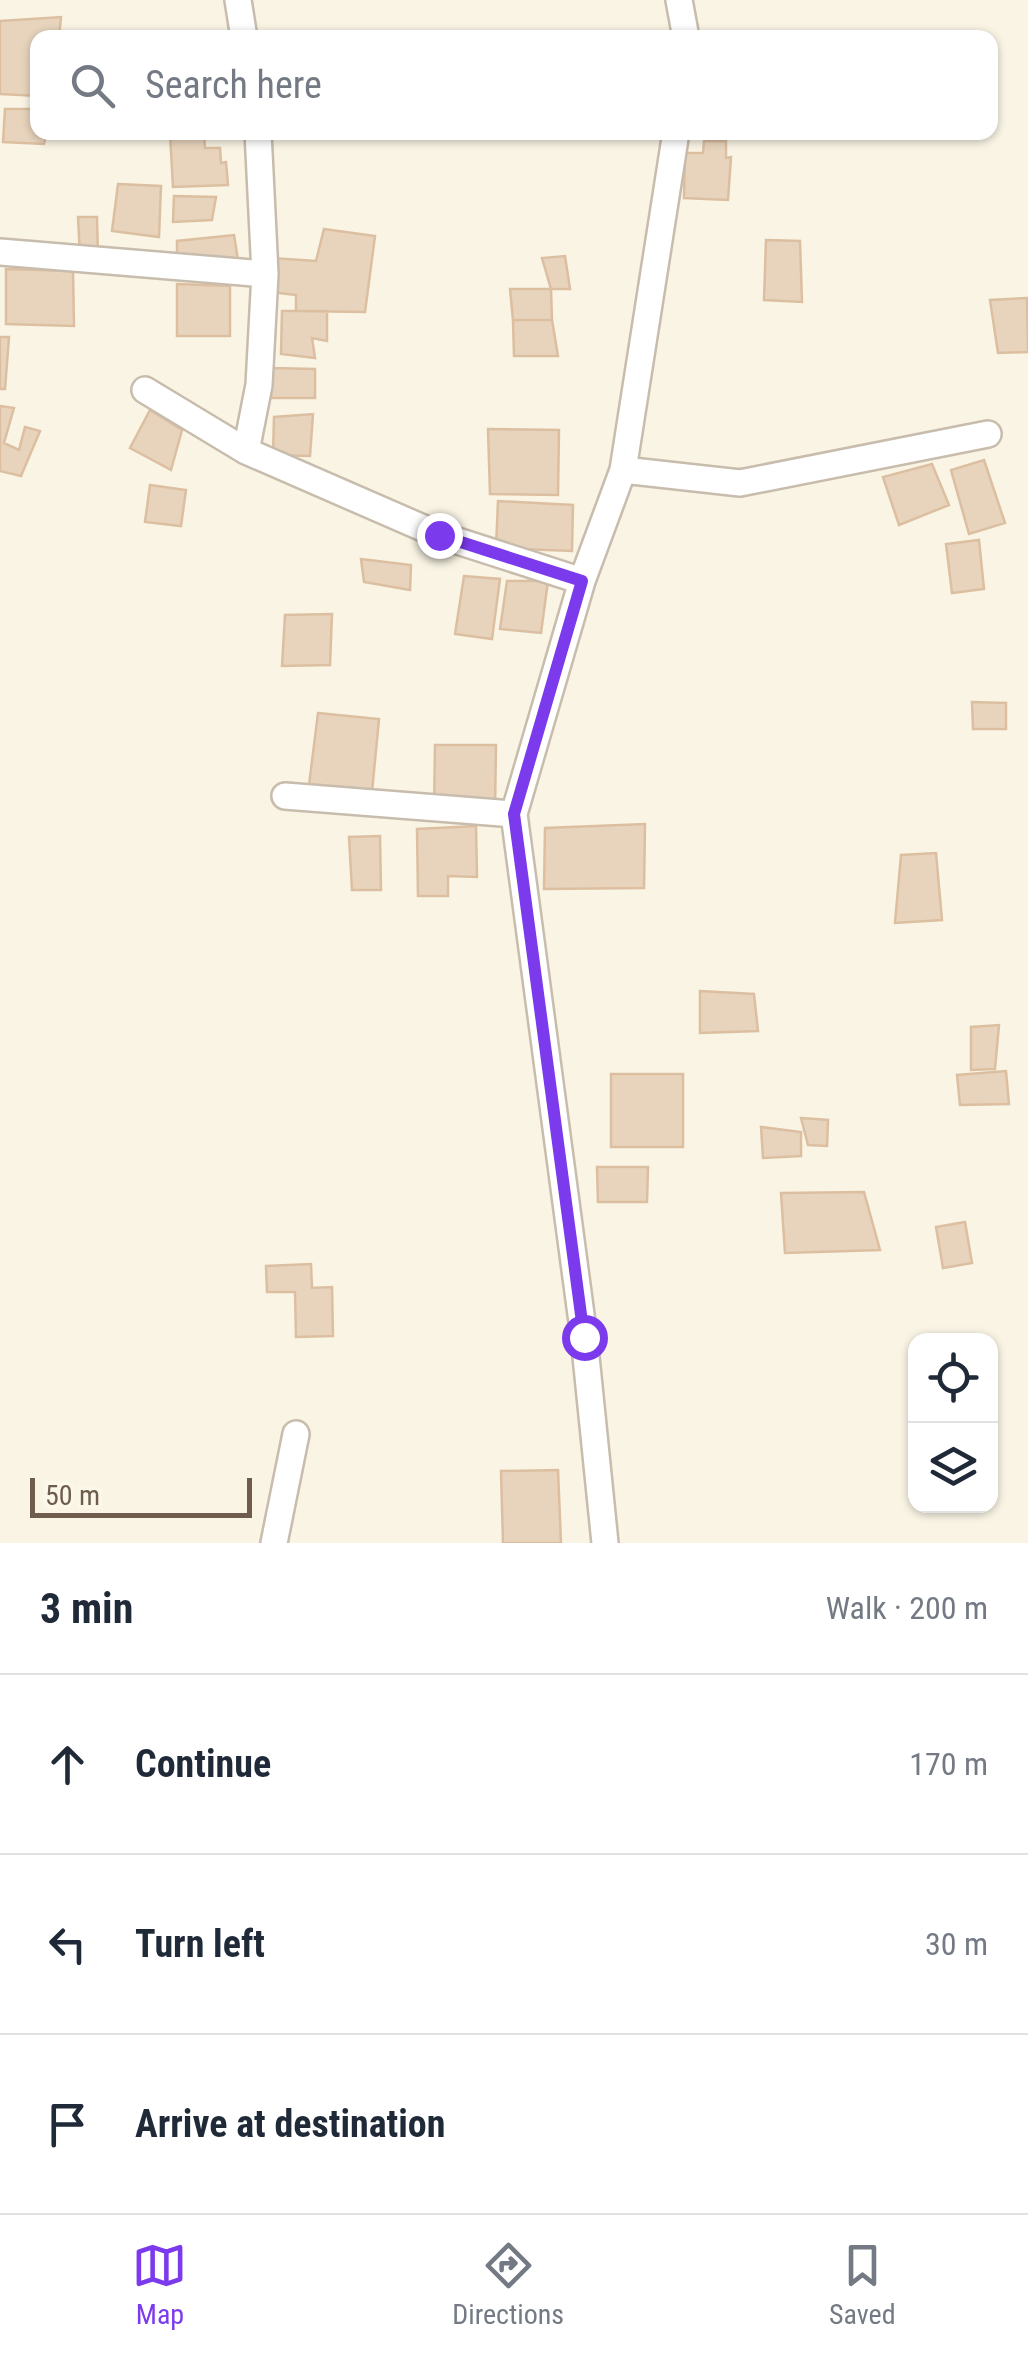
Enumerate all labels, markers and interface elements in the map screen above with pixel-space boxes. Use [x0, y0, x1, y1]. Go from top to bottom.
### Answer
search box [30, 30, 998, 140]
icon: search [65, 58, 120, 113]
text: Search here [145, 63, 322, 107]
route end [417, 513, 463, 559]
route start [562, 1315, 608, 1361]
map controls [908, 1333, 998, 1513]
button: locate [908, 1333, 998, 1423]
button: layers [908, 1423, 998, 1513]
scale bar [30, 1473, 252, 1518]
text: 50 m [45, 1479, 100, 1512]
text: 3 min [40, 1584, 133, 1633]
text: Walk · 200 m [826, 1589, 988, 1627]
icon: ahead [40, 1737, 95, 1792]
text: Continue [135, 1742, 271, 1786]
text: 170 m [909, 1745, 988, 1783]
icon: left [40, 1917, 95, 1972]
text: Turn left [135, 1922, 265, 1966]
text: 30 m [925, 1925, 988, 1963]
icon: arrive [40, 2097, 95, 2152]
text: Arrive at destination [135, 2102, 445, 2146]
tab: Map [132, 2238, 187, 2331]
tab: Directions [452, 2238, 564, 2331]
tab: Saved [829, 2238, 896, 2331]

